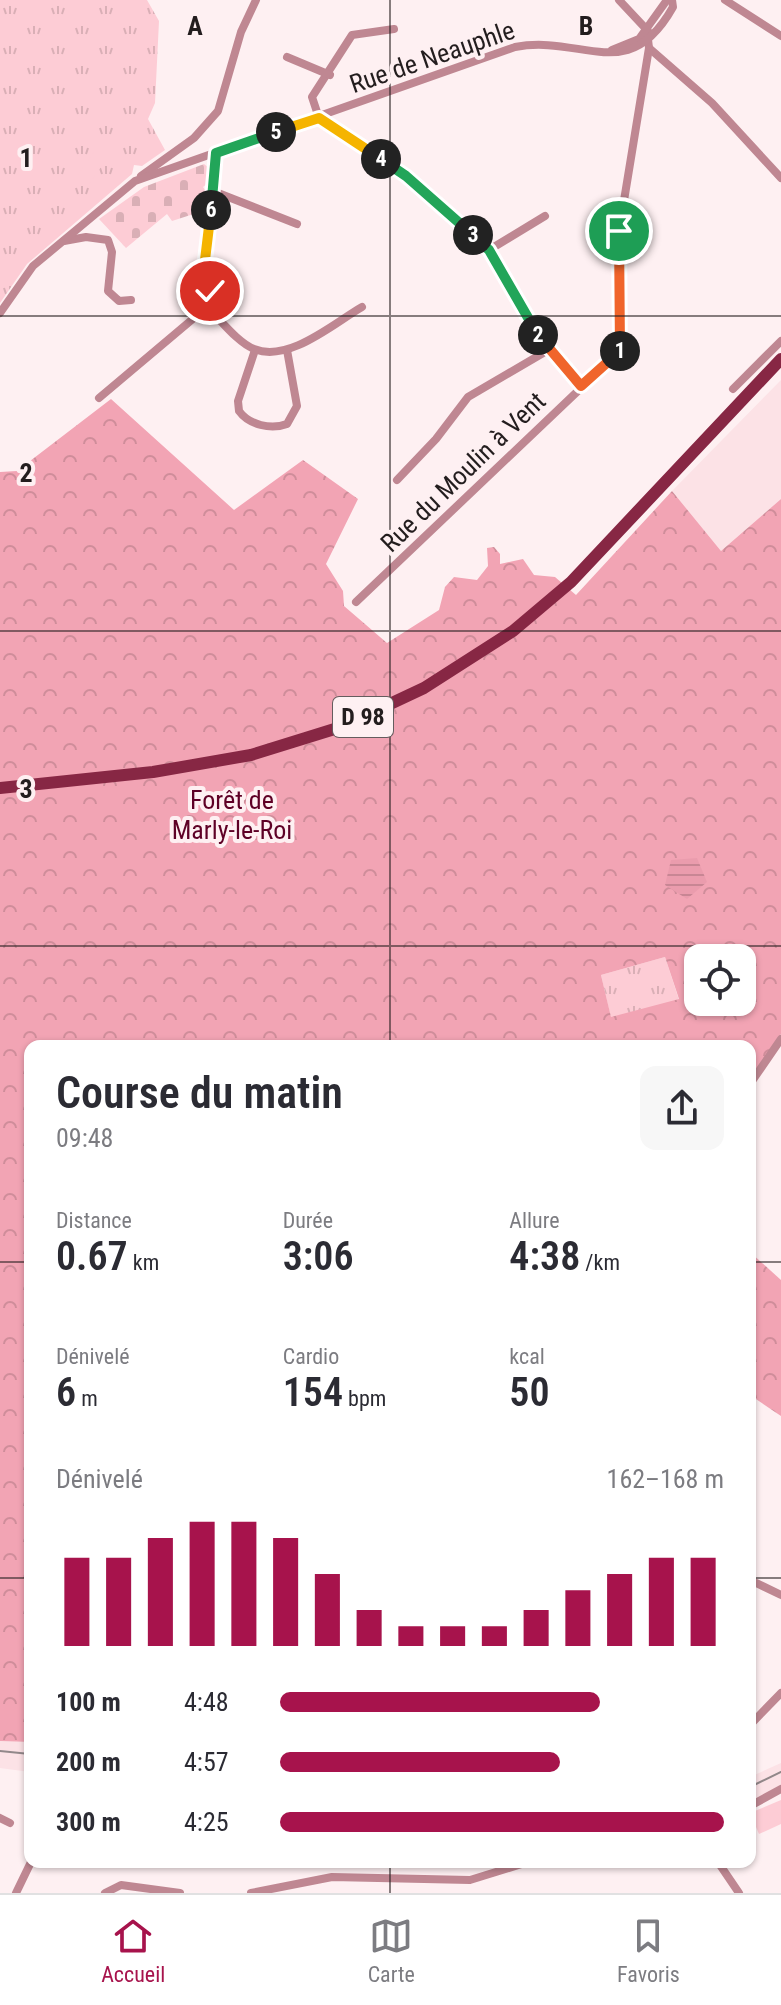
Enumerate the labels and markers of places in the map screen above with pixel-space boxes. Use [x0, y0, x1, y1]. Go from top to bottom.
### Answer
pin: 5 [256, 112, 296, 152]
pin: 4 [361, 139, 401, 179]
pin: 6 [191, 190, 231, 230]
pin [585, 197, 653, 265]
pin: 3 [453, 215, 493, 255]
pin [176, 257, 244, 325]
pin: 2 [518, 315, 558, 355]
pin: 1 [600, 331, 640, 371]

